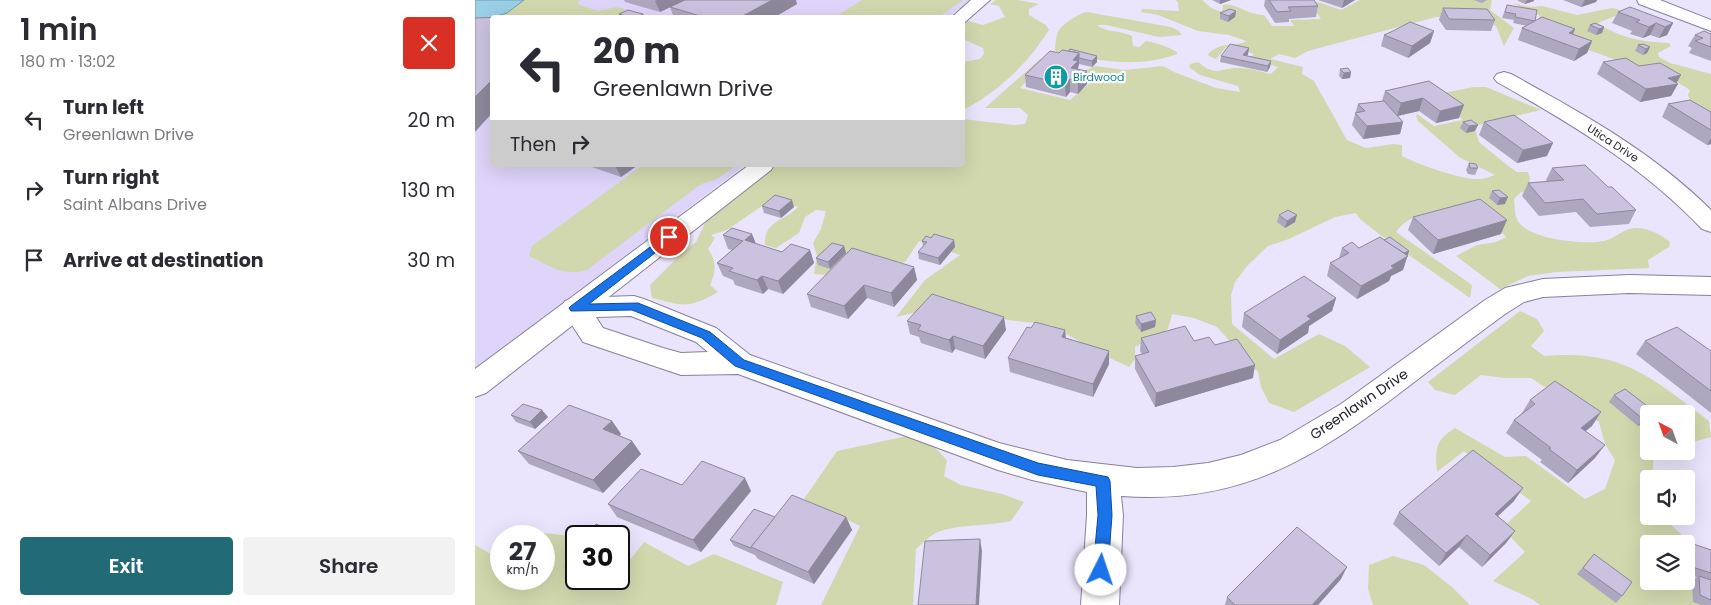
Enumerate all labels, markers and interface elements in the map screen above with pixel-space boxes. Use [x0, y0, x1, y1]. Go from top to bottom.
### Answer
text: 1 min [20, 8, 98, 51]
button: close [403, 17, 455, 69]
text: 20 m [593, 26, 680, 75]
icon: left [510, 35, 575, 100]
text: 180 m · 13:02 [20, 50, 115, 73]
building icon: Birdwood [1043, 64, 1069, 90]
place label: Birdwood [1073, 69, 1125, 85]
text: Greenlawn Drive [593, 73, 773, 104]
text: Turn left [63, 94, 144, 121]
icon: left [20, 106, 48, 134]
text: 20 m [407, 107, 455, 134]
street label: Utica Drive [1584, 120, 1642, 166]
text: Greenlawn Drive [63, 123, 194, 146]
icon: right [566, 130, 594, 158]
text: Then [510, 131, 556, 158]
text: Turn right [63, 164, 159, 191]
icon: right [20, 176, 48, 204]
text: 130 m [401, 177, 455, 204]
text: Saint Albans Drive [63, 193, 207, 216]
pin [648, 216, 690, 258]
icon: arrive [655, 223, 683, 251]
icon: arrive [20, 246, 48, 274]
text: Arrive at destination [63, 247, 264, 274]
text: 30 m [407, 247, 455, 274]
street label: Greenlawn Drive [1306, 363, 1412, 444]
north arrow [1640, 405, 1695, 460]
map controls [1640, 405, 1695, 590]
button: sound [1640, 470, 1695, 525]
speed limit sign: 30 [565, 525, 630, 590]
text: 27 [509, 534, 536, 569]
button: layers [1640, 535, 1695, 590]
button: Exit [20, 537, 233, 595]
button: Share [243, 537, 455, 595]
position arrow [1074, 543, 1126, 595]
text: km/h [507, 561, 538, 578]

